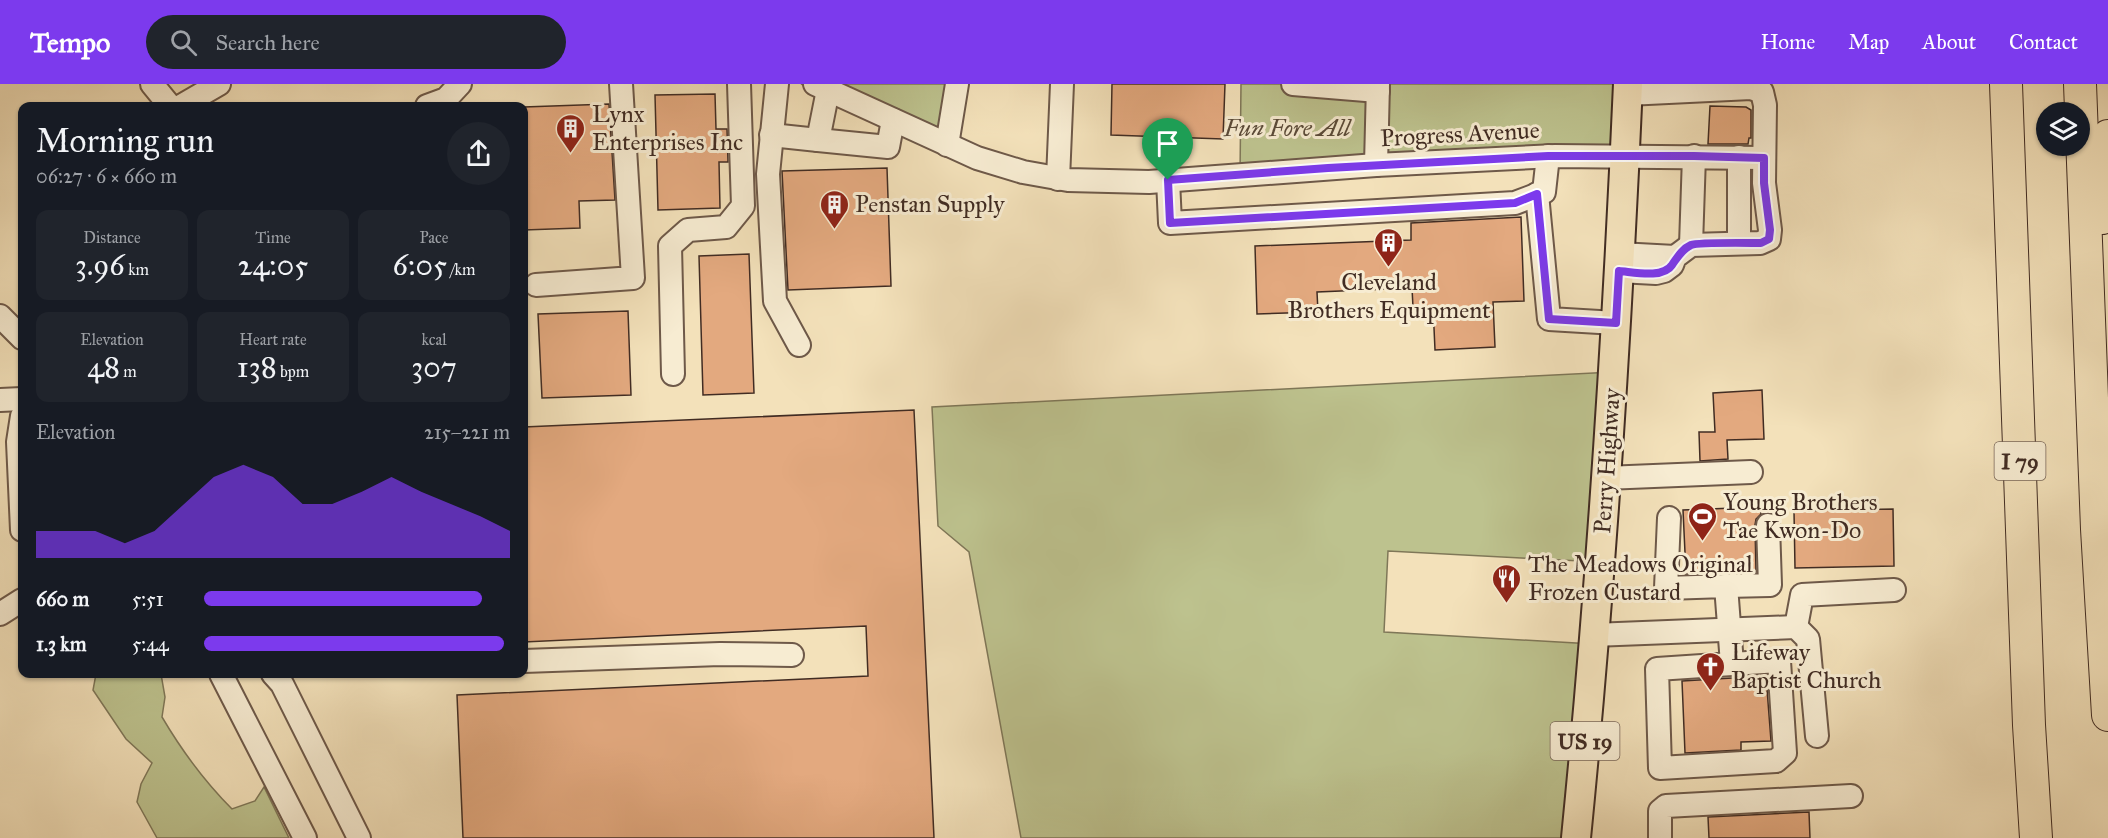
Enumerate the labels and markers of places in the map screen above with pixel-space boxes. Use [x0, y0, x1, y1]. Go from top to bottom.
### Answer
place label: Lynx Enterprises Inc [592, 99, 743, 157]
building icon: Lynx Enterprises Inc [555, 112, 587, 154]
pin [1142, 118, 1193, 180]
building icon: Penstan Supply [818, 188, 850, 230]
place label: Penstan Supply [855, 189, 1005, 219]
building icon: Cleveland Brothers Equipment [1373, 226, 1405, 268]
place label: Cleveland Brothers Equipment [1287, 267, 1491, 325]
place label: Young Brothers Tae Kwon-Do [1723, 487, 1877, 545]
sports icon: Young Brothers Tae Kwon-Do [1686, 500, 1718, 542]
place label: The Meadows Original Frozen Custard [1528, 549, 1753, 607]
restaurant icon: The Meadows Original Frozen Custard [1491, 562, 1523, 604]
place label: Lifeway Baptist Church [1731, 637, 1881, 695]
church icon: Lifeway Baptist Church [1694, 650, 1726, 692]

